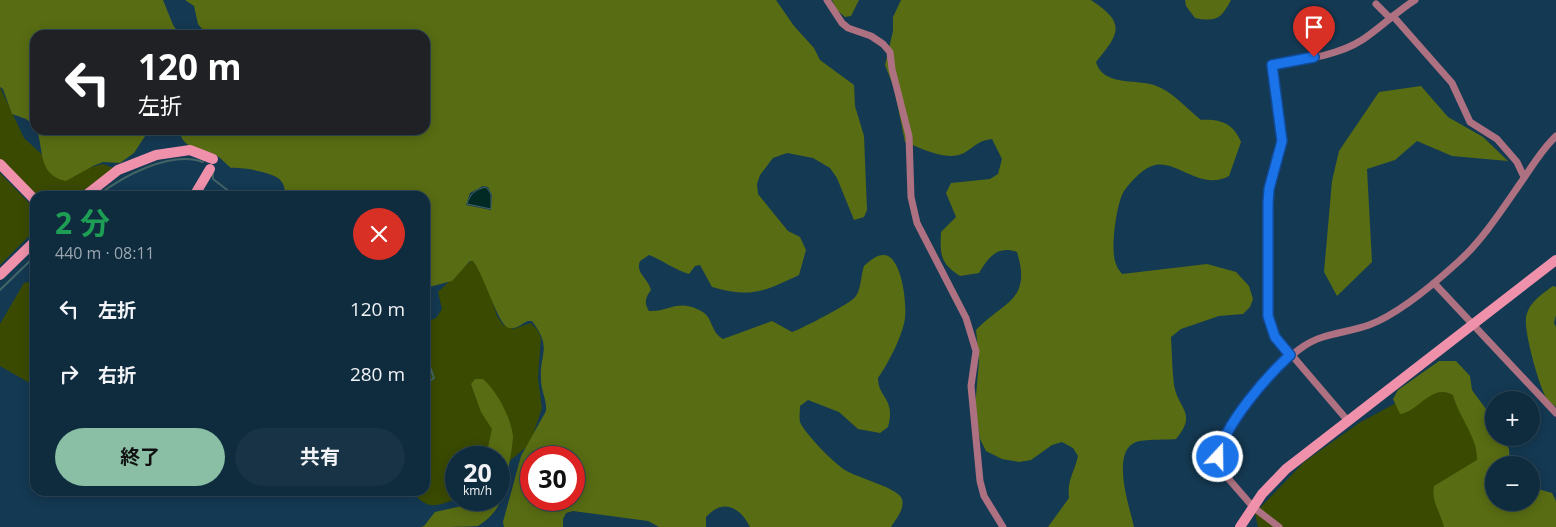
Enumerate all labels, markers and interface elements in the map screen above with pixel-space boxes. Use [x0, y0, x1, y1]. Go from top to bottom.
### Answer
pin [1293, 6, 1335, 57]
icon: arrive [1300, 13, 1328, 41]
text: 120 m [138, 43, 242, 90]
icon: left [55, 50, 120, 115]
text: 左折 [138, 90, 182, 120]
text: 2 分 [55, 202, 110, 243]
button: close [353, 208, 405, 260]
text: 440 m · 08:11 [55, 242, 155, 264]
icon: left [55, 295, 83, 323]
text: 120 m [350, 296, 405, 322]
text: 左折 [98, 297, 136, 323]
icon: right [55, 360, 83, 388]
text: 280 m [350, 361, 405, 387]
text: 右折 [98, 362, 136, 388]
map controls [1485, 391, 1540, 511]
button: + [1485, 391, 1540, 446]
button: 終了 [55, 428, 225, 486]
button: 共有 [235, 428, 405, 486]
position arrow [1191, 430, 1243, 482]
speed limit sign: 30 [520, 446, 585, 511]
text: 20 [463, 455, 492, 489]
button: − [1485, 456, 1540, 511]
text: km/h [463, 482, 492, 499]

